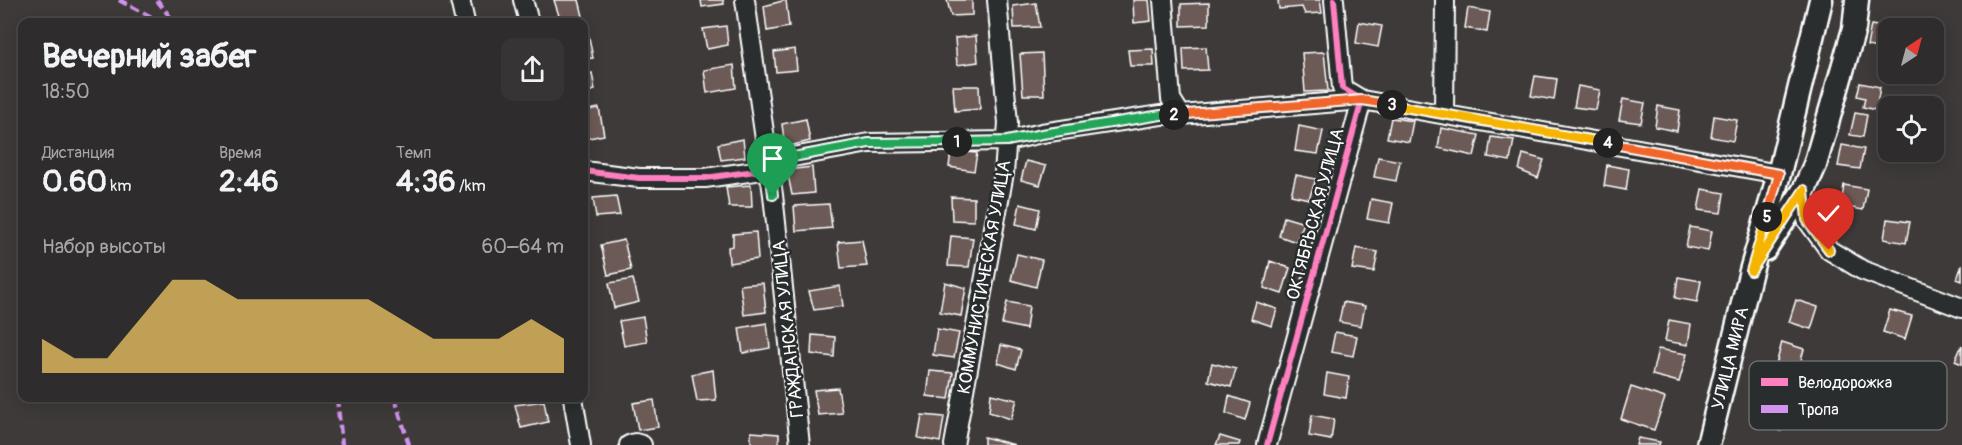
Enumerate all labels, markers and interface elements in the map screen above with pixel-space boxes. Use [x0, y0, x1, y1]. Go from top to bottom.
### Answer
north arrow [1878, 18, 1944, 84]
map controls [1878, 18, 1944, 162]
text: Вечерний забег [42, 36, 256, 77]
button: share [501, 38, 564, 101]
text: 18:50 [42, 79, 90, 104]
pin: 3 [1377, 90, 1407, 120]
text: 3 [1388, 95, 1396, 115]
button: locate [1878, 96, 1944, 162]
pin: 2 [1159, 100, 1189, 130]
text: 2 [1170, 105, 1178, 125]
street label: ОКТЯБРЬСКАЯ УЛИЦА [1281, 125, 1350, 303]
pin: 1 [942, 127, 972, 157]
pin: 4 [1593, 128, 1623, 158]
text: 1 [954, 132, 960, 152]
pin [747, 133, 798, 195]
text: 4 [1603, 133, 1613, 153]
icon: arrive [756, 142, 789, 175]
text: Дистанция [42, 143, 115, 163]
text: Время [219, 143, 262, 163]
text: Темп [396, 143, 431, 163]
street label: КОММУНИСТИЧЕСКАЯ УЛИЦА [953, 158, 1016, 396]
text: 0.60 [42, 163, 107, 200]
text: 2:46 [219, 163, 279, 200]
text: 4:36 [396, 163, 456, 200]
text: km [107, 176, 131, 196]
text: /km [456, 176, 486, 196]
pin [1803, 188, 1854, 250]
icon: check [1812, 197, 1845, 230]
pin: 5 [1752, 202, 1782, 232]
text: 5 [1763, 207, 1771, 227]
text: Набор высоты [42, 234, 166, 259]
text: 60–64 m [482, 234, 564, 259]
street label: ГРАЖДАНСКАЯ УЛИЦА [768, 239, 809, 419]
street label: УЛИЦА МИРА [1707, 304, 1754, 412]
legend [1749, 361, 1947, 430]
text: Велодорожка [1798, 373, 1892, 393]
text: Тропа [1798, 400, 1839, 420]

